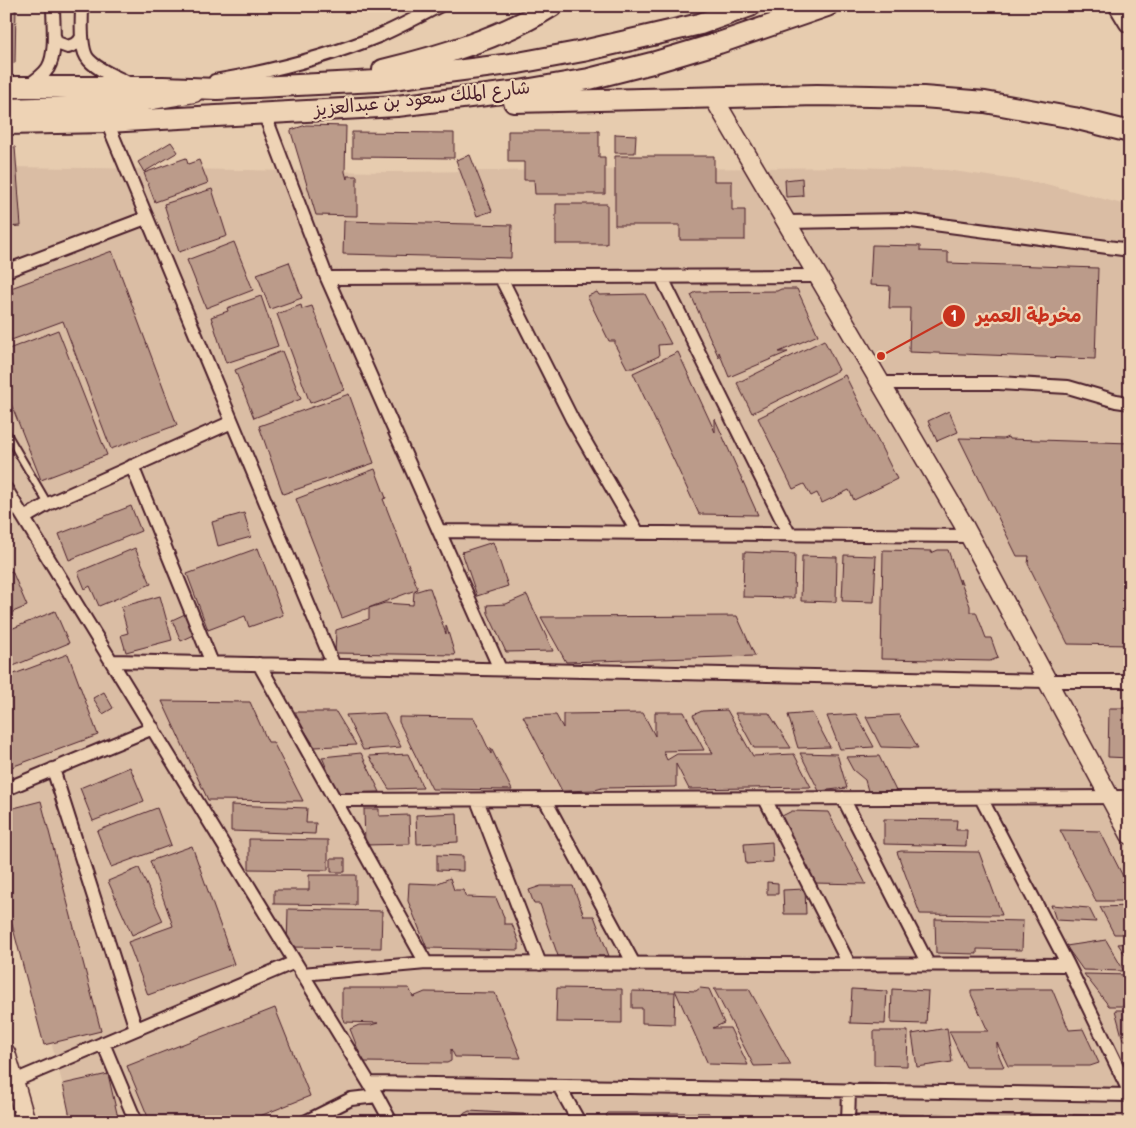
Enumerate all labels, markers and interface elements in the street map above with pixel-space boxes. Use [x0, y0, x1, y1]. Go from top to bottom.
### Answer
street label: شارع الملك سعود بن عبدالعزيز [311, 77, 531, 122]
callout: مخرطة العمير [942, 299, 1092, 333]
text: مخرطة العمير [974, 305, 1082, 328]
text: 1 [951, 307, 957, 326]

